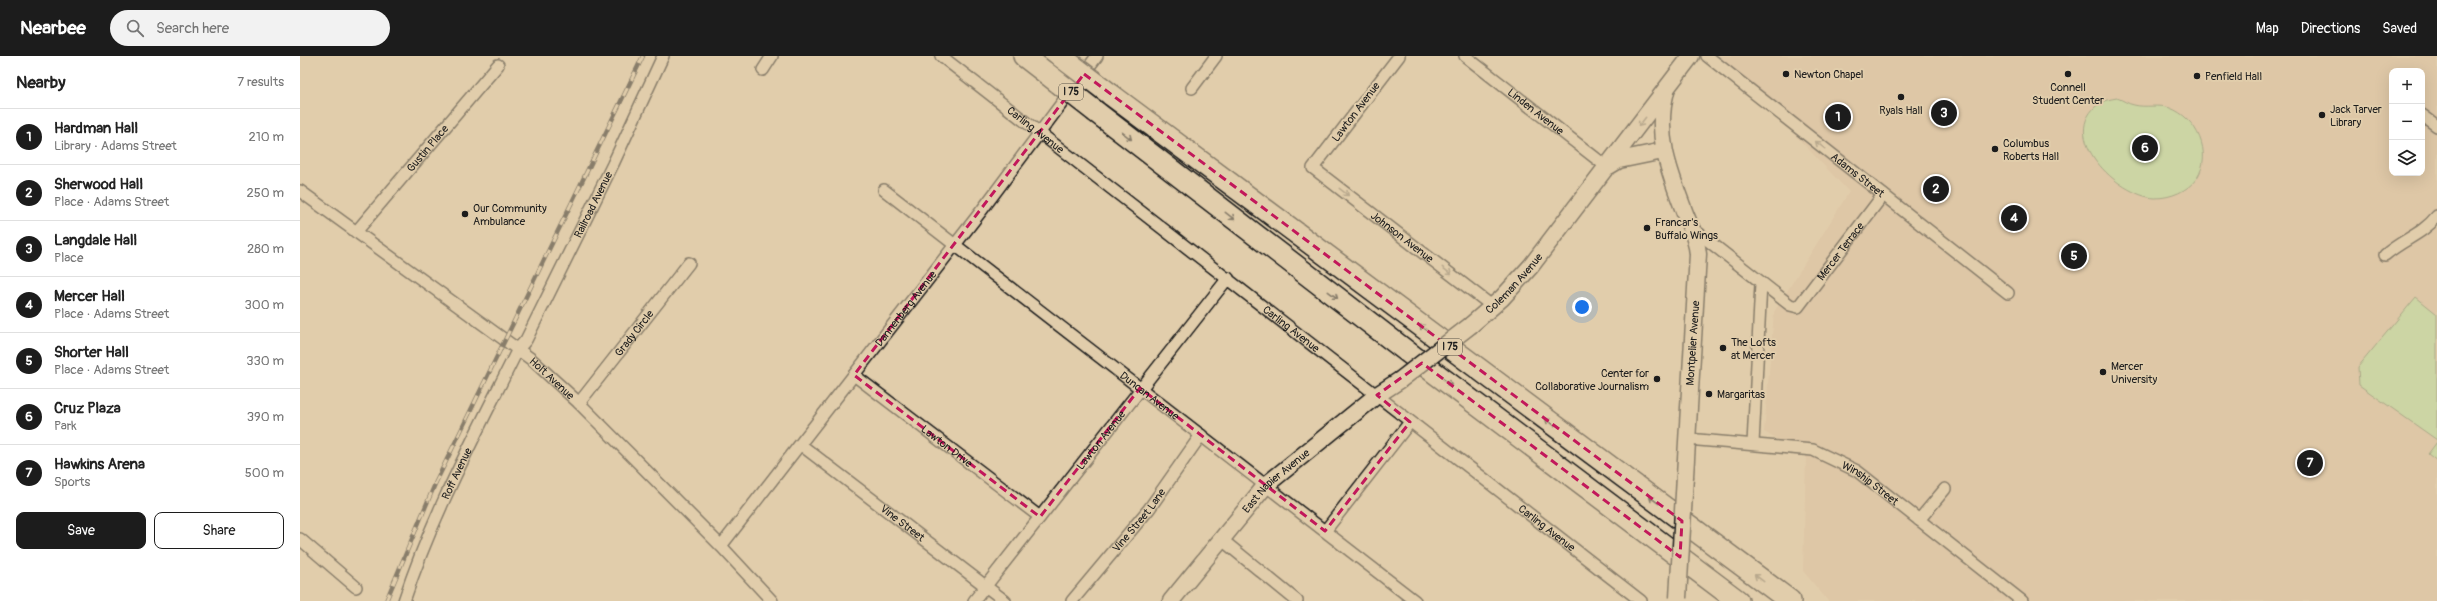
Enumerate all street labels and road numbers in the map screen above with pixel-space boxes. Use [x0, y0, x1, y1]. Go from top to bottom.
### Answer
street label: Lawton Avenue [1329, 79, 1383, 144]
road number: I 75 [1059, 84, 1083, 100]
street label: Linden Avenue [1505, 86, 1567, 138]
street label: Carling Avenue [1005, 104, 1067, 156]
street label: Gustin Place [404, 122, 451, 174]
street label: Adams Street [1828, 150, 1888, 200]
street label: Railroad Avenue [571, 169, 615, 240]
street label: Johnson Avenue [1368, 209, 1437, 265]
street label: Mercer Terrace [1814, 219, 1867, 283]
street label: Coleman Avenue [1483, 250, 1545, 316]
street label: Dannenberg Avenue [872, 267, 939, 349]
street label: Montpelier Avenue [1684, 300, 1702, 386]
street label: Carling Avenue [1260, 303, 1323, 355]
street label: Grady Circle [612, 307, 656, 359]
road number: I 75 [1438, 339, 1462, 355]
street label: Holt Avenue [527, 354, 577, 402]
street label: Duncan Avenue [1118, 369, 1182, 423]
street label: Lawton Avenue [1074, 407, 1128, 472]
street label: Lawton Drive [919, 422, 976, 470]
street label: Roff Avenue [439, 445, 475, 501]
street label: East Napier Avenue [1239, 446, 1313, 515]
street label: Winship Street [1840, 458, 1902, 508]
street label: Vine Street Lane [1110, 485, 1168, 554]
street label: Vine Street [878, 502, 928, 544]
street label: Carling Avenue [1516, 502, 1578, 554]

